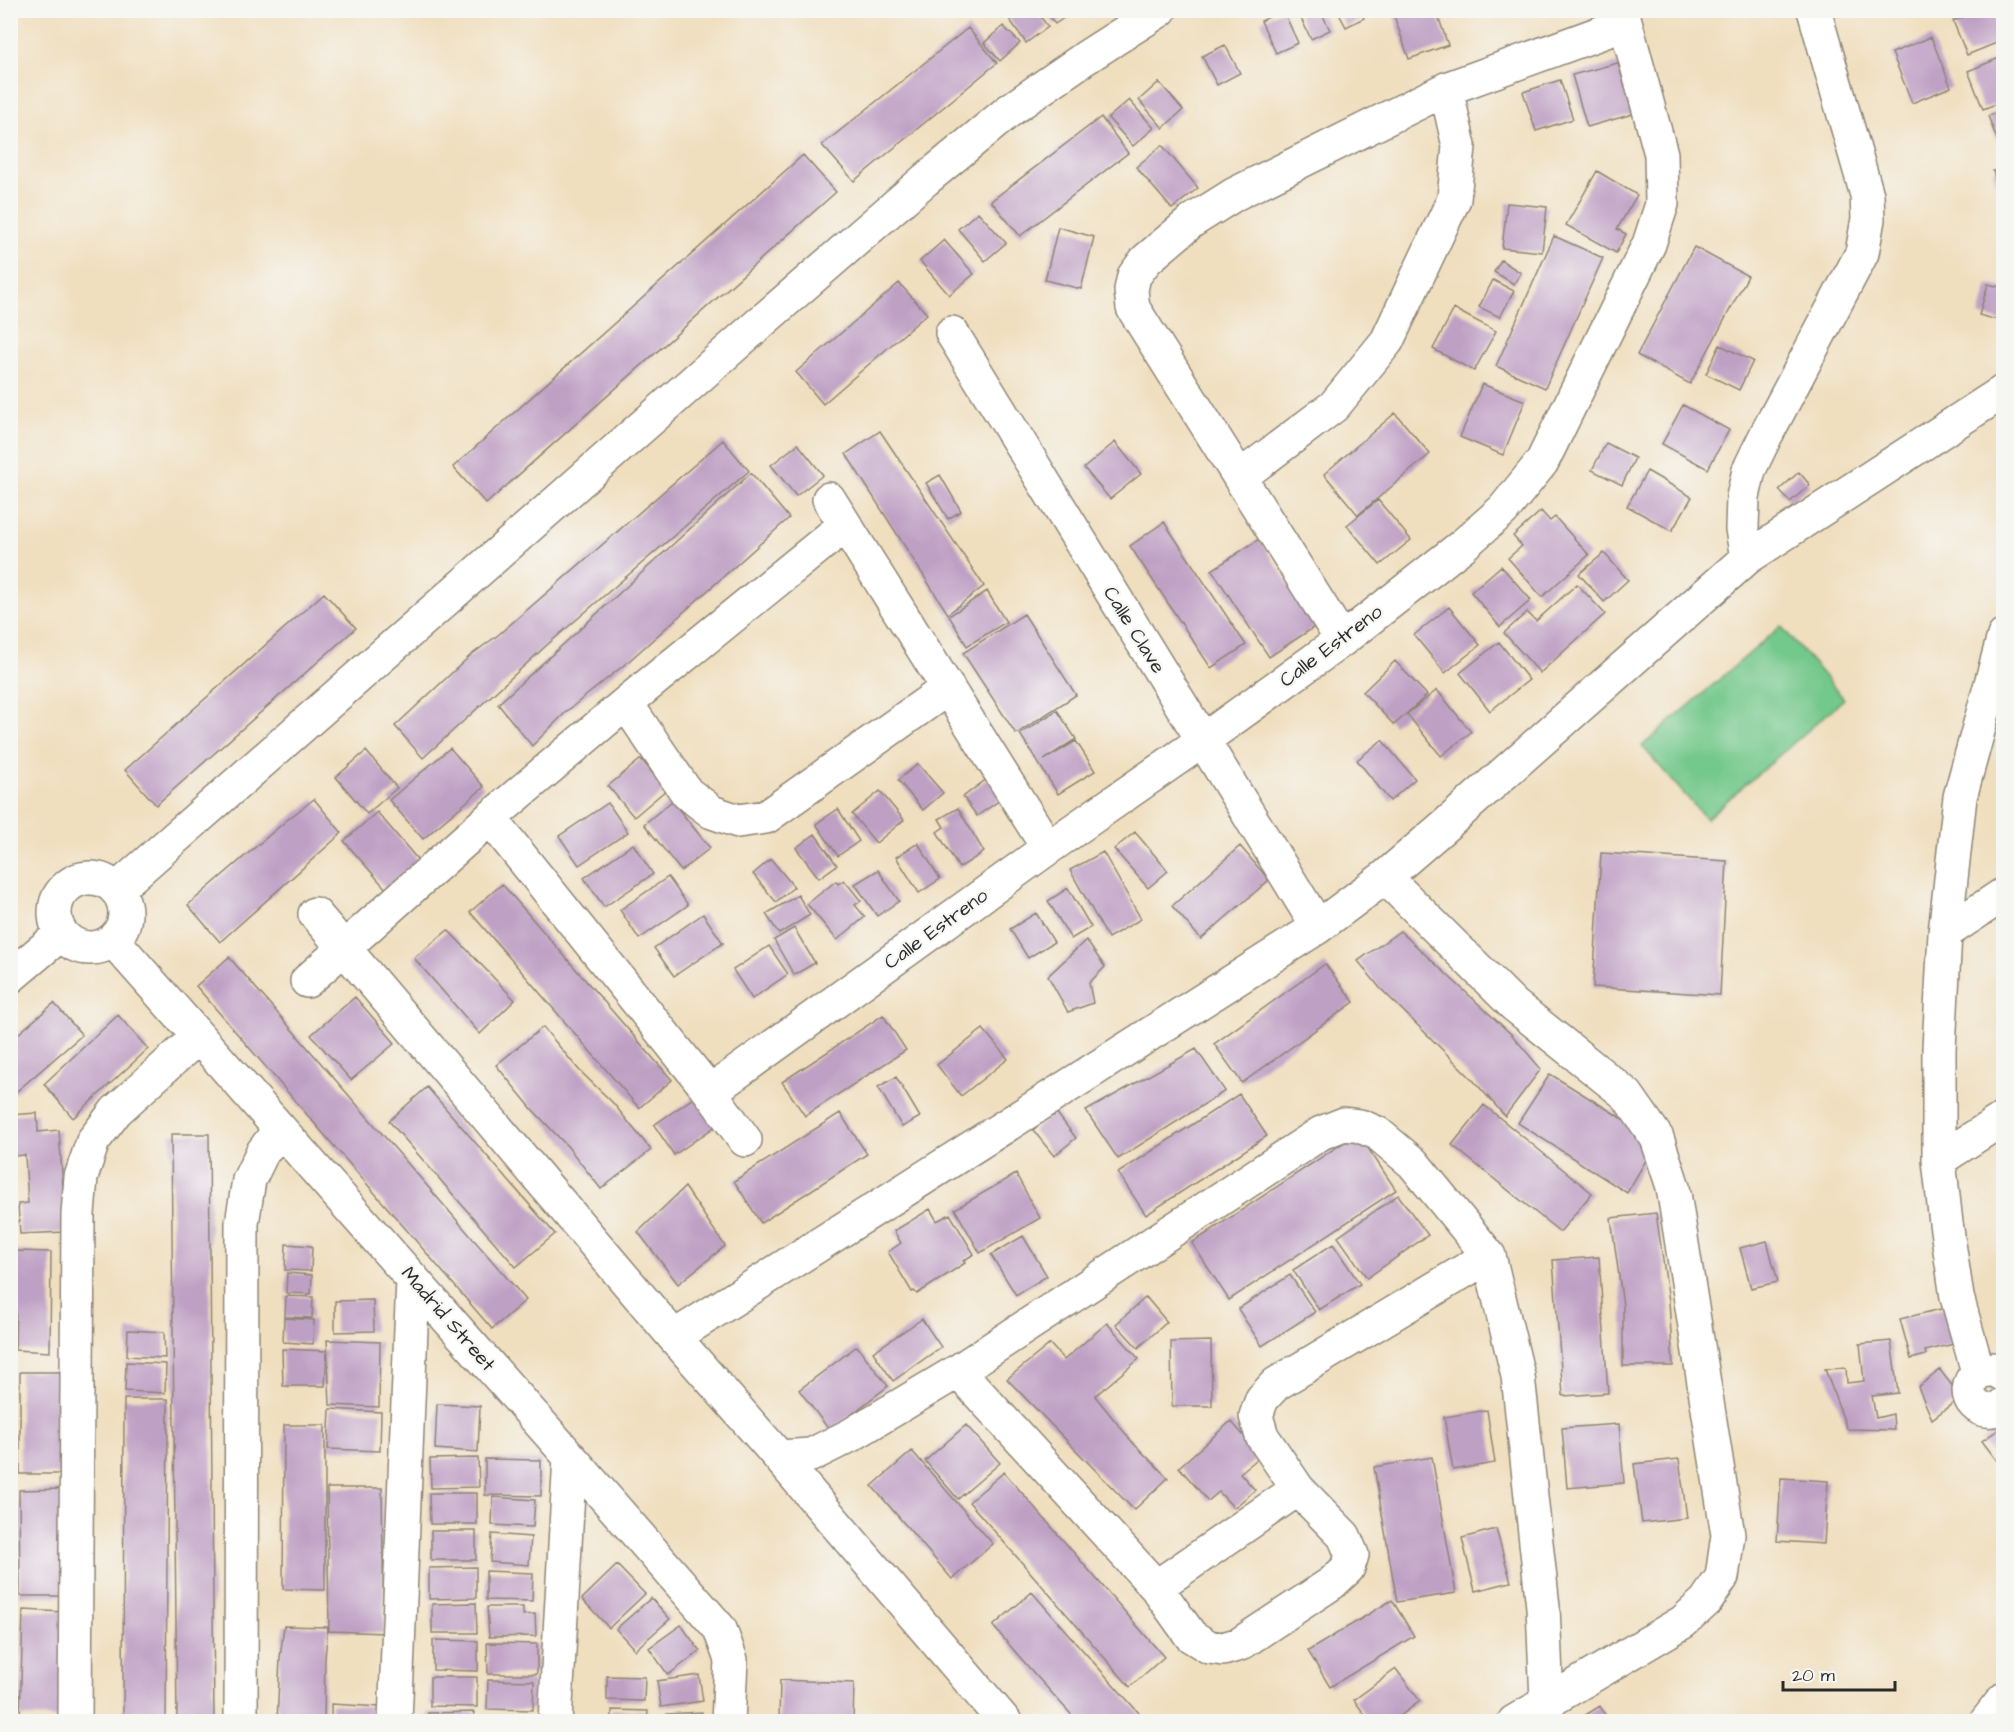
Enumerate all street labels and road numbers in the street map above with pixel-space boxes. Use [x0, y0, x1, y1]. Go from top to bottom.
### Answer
street label: Calle Clave [1096, 581, 1172, 679]
street label: Calle Estreno [1274, 598, 1388, 694]
street label: Calle Estreno [878, 882, 994, 976]
street label: Madrid Street [394, 1260, 502, 1378]

